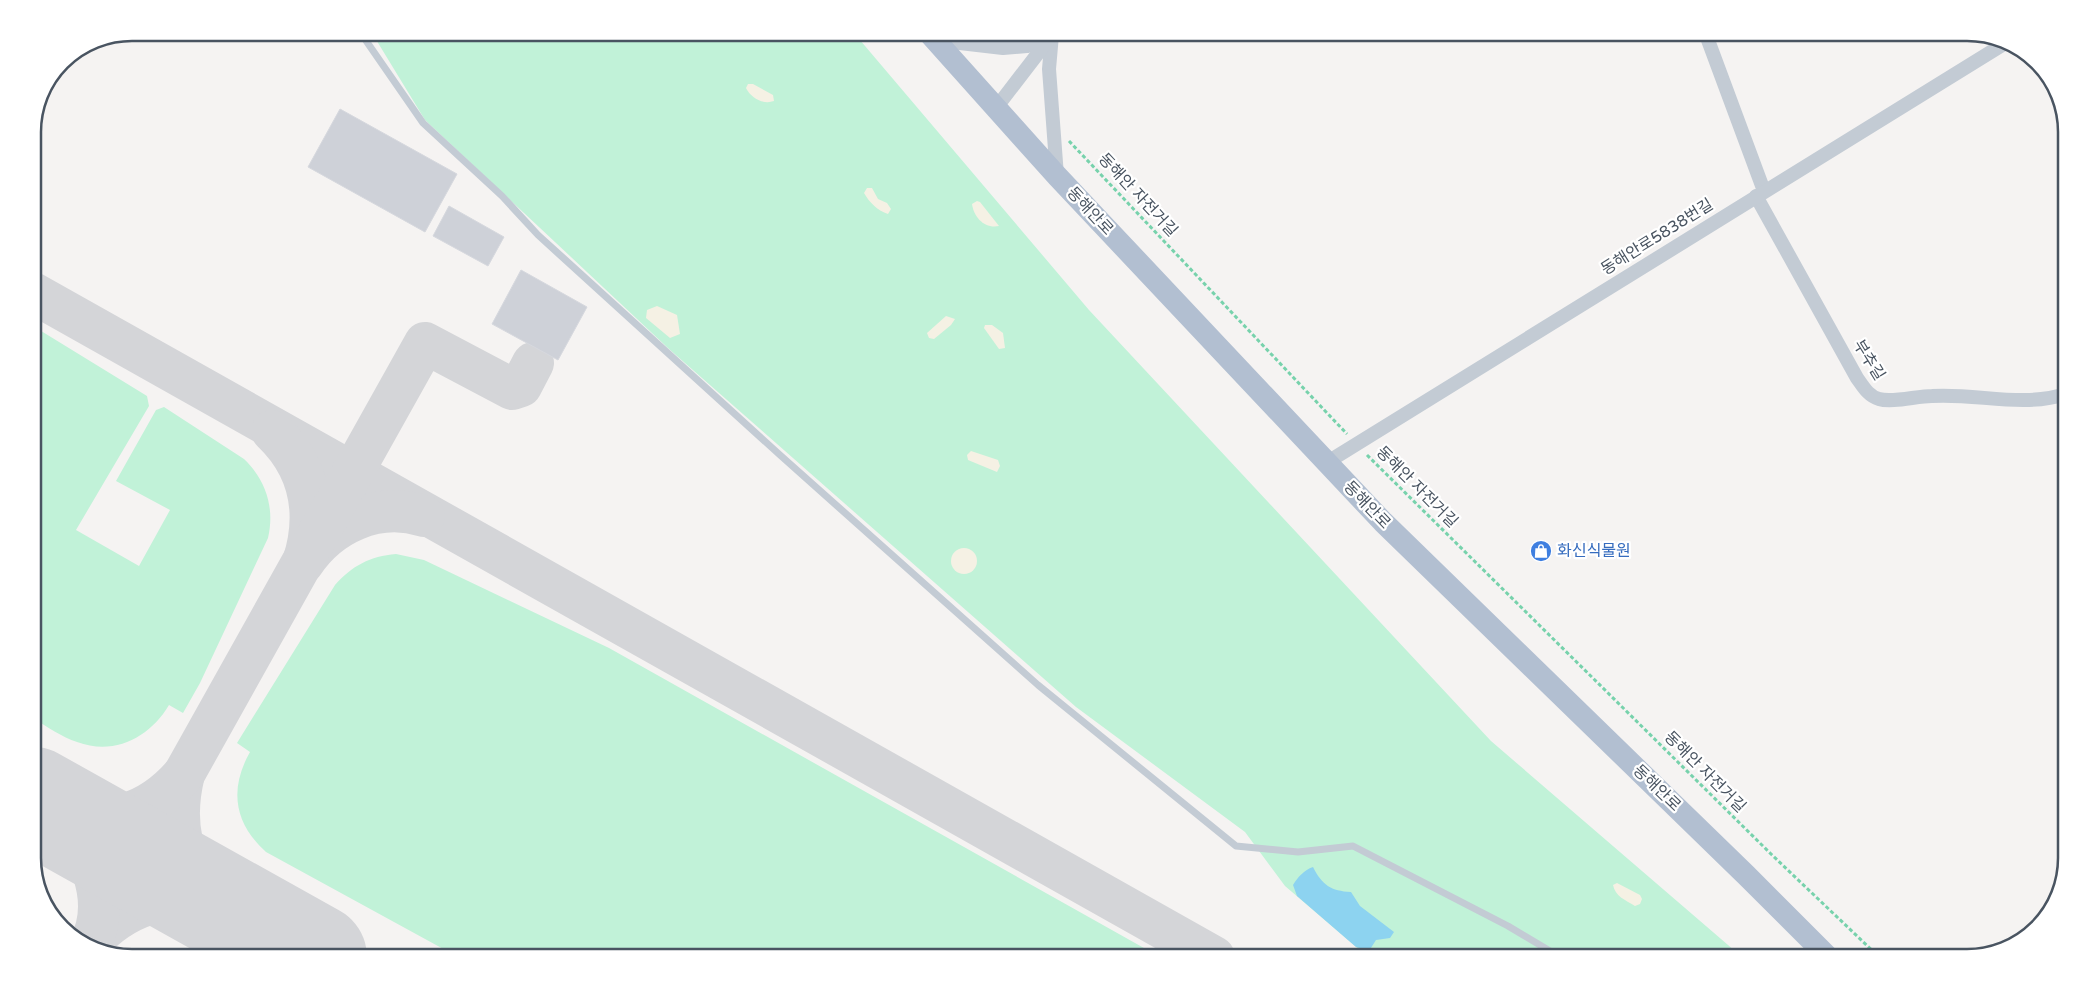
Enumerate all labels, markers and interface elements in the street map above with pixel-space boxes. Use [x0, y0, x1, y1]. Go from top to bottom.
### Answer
street label: 동해안 자전거길 [1094, 149, 1182, 241]
street label: 동해안로 [1063, 183, 1118, 240]
street label: 동해안로5838번길 [1597, 194, 1717, 280]
street label: 부추길 [1849, 336, 1889, 384]
street label: 동해안 자전거길 [1372, 442, 1462, 532]
street label: 동해안로 [1339, 477, 1395, 533]
shop icon: 화신식물원 [1529, 539, 1553, 563]
place label: 화신식물원 [1557, 541, 1631, 561]
street label: 동해안 자전거길 [1660, 727, 1750, 817]
street label: 동해안로 [1629, 760, 1685, 816]

